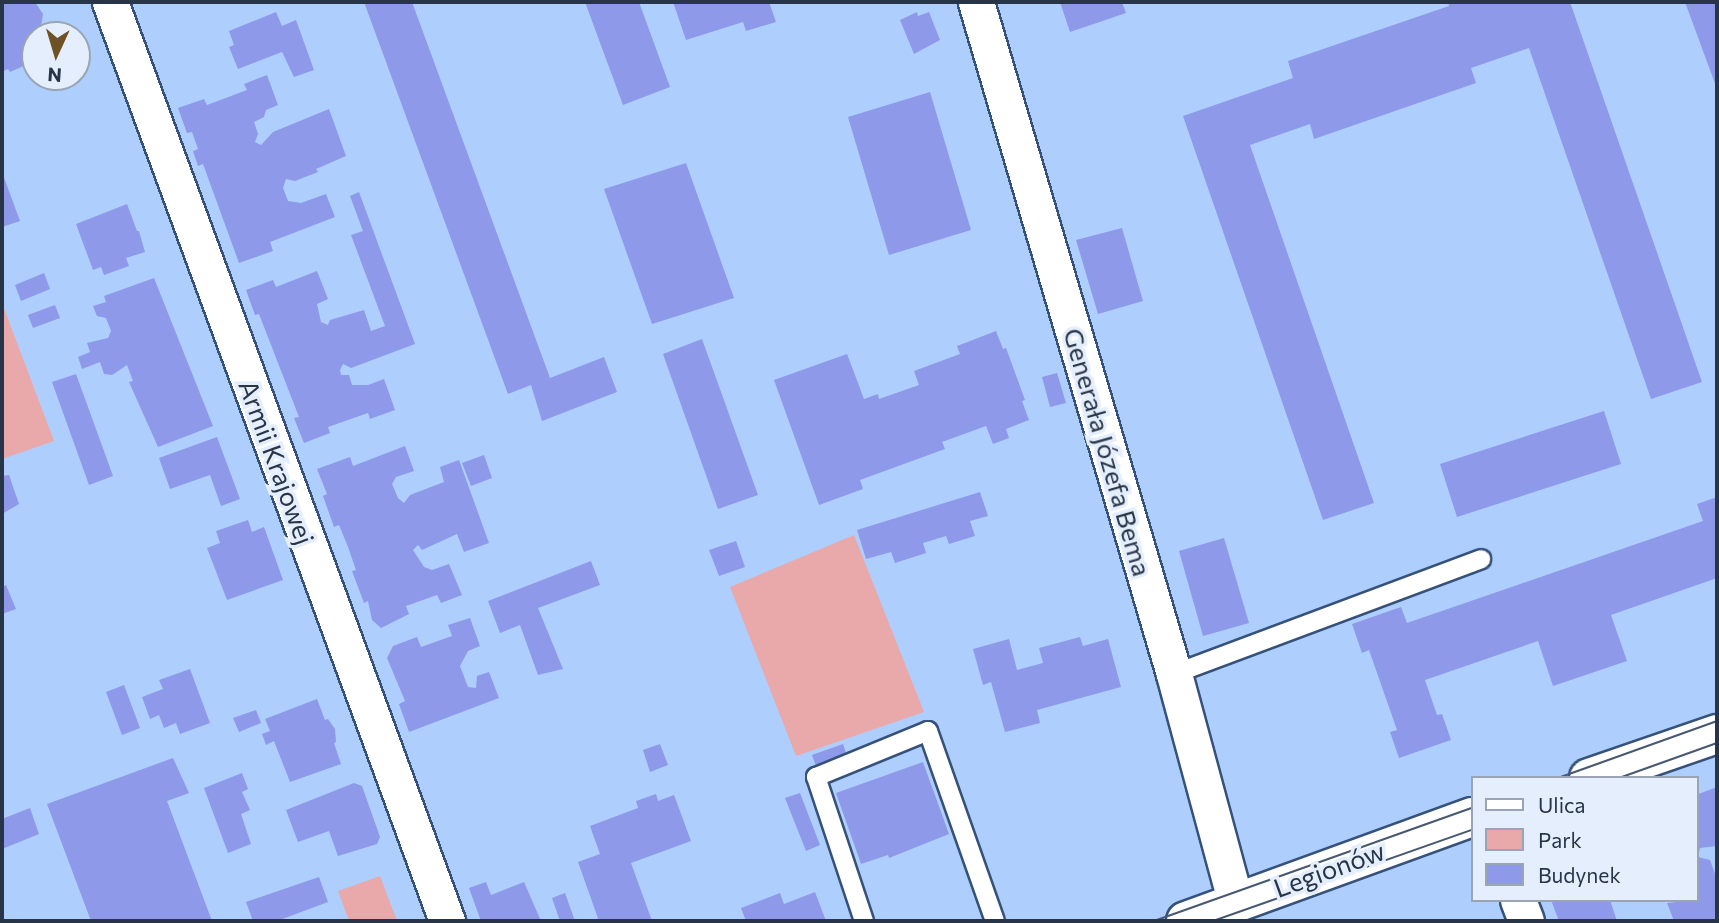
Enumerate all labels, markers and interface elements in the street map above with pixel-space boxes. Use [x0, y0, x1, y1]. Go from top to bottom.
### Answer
north arrow [21, 21, 91, 91]
text: N [47, 63, 63, 87]
street label: Generała Józefa Bema [1058, 324, 1158, 580]
street label: Armii Krajowej [233, 375, 321, 549]
legend [1470, 776, 1698, 902]
text: Ulica [1538, 792, 1585, 817]
text: Park [1538, 827, 1582, 852]
street label: Legionów [1269, 835, 1389, 903]
text: Budynek [1538, 862, 1621, 887]

